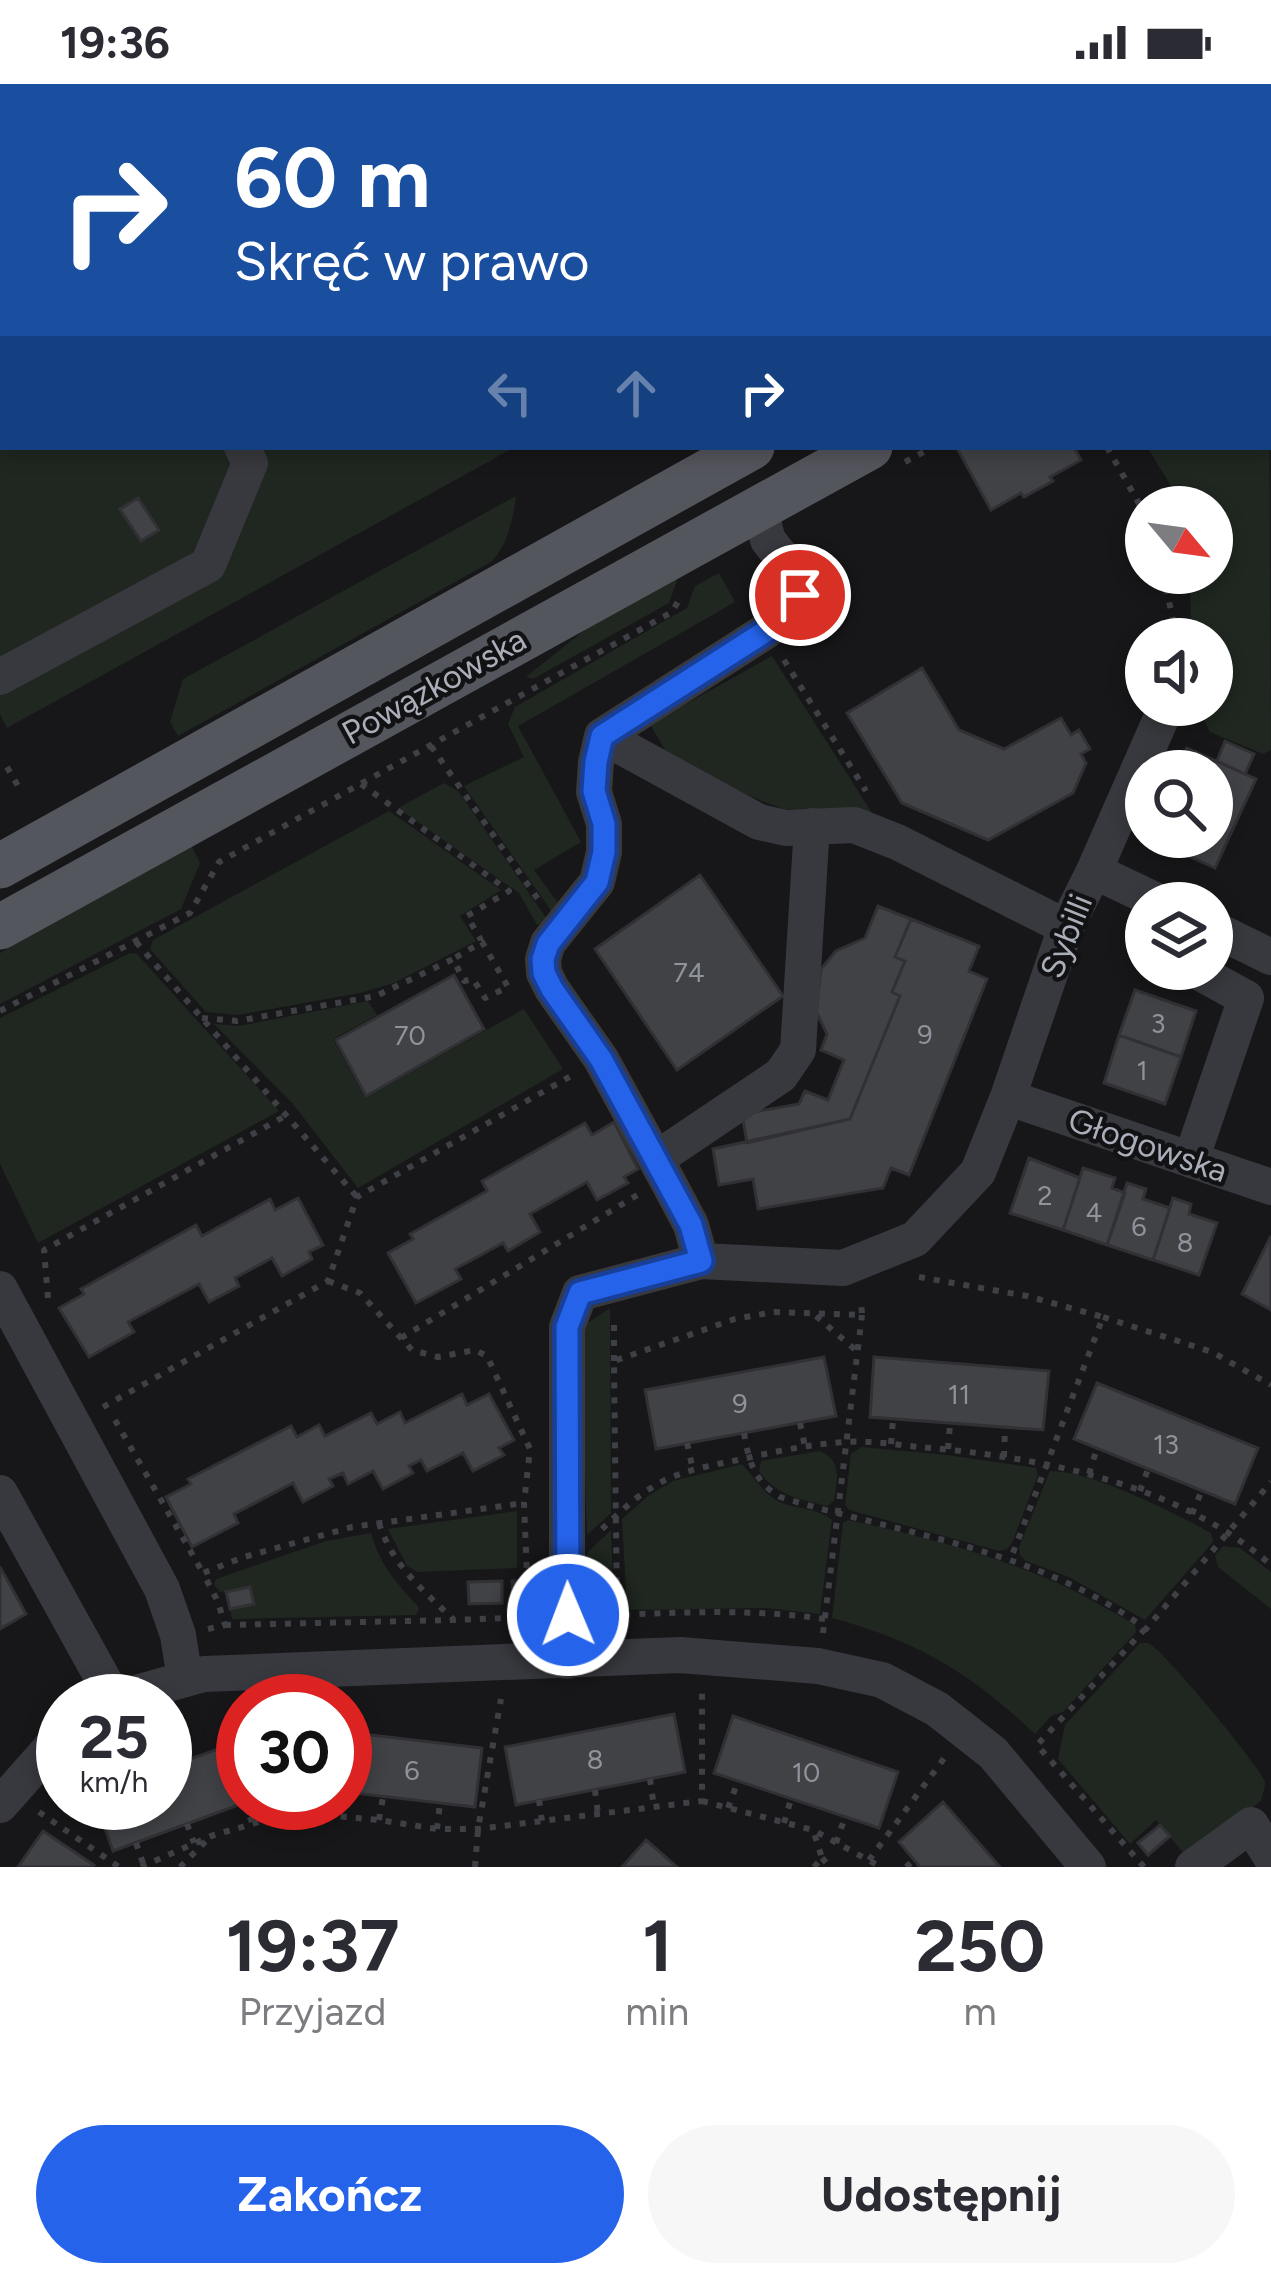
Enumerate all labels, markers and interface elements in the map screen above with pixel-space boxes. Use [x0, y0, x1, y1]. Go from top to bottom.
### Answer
text: 19:36 [60, 15, 170, 69]
text: 60 m [234, 127, 430, 228]
icon: right [36, 132, 192, 288]
text: Skręć w prawo [234, 229, 590, 294]
icon: left [477, 360, 543, 426]
icon: ahead [603, 360, 669, 426]
icon: right [729, 360, 795, 426]
north arrow [1125, 486, 1233, 594]
map controls [1125, 486, 1233, 990]
pin [749, 544, 851, 646]
icon: arrive [767, 562, 833, 628]
button: sound [1125, 618, 1233, 726]
street label: Powązkowska [335, 619, 533, 753]
button: search [1125, 750, 1233, 858]
button: layers [1125, 882, 1233, 990]
street label: Sybilli [1032, 888, 1100, 984]
house number: 74 [673, 956, 705, 989]
house number: 3 [1151, 1007, 1165, 1040]
house number: 9 [917, 1018, 933, 1051]
house number: 70 [394, 1019, 426, 1052]
house number: 1 [1136, 1054, 1148, 1087]
street label: Głogowska [1063, 1100, 1233, 1190]
house number: 2 [1037, 1179, 1053, 1212]
house number: 4 [1086, 1196, 1102, 1229]
house number: 6 [1131, 1210, 1147, 1243]
house number: 8 [1177, 1226, 1193, 1259]
house number: 11 [948, 1378, 970, 1411]
house number: 9 [732, 1387, 748, 1420]
house number: 13 [1153, 1428, 1179, 1461]
position arrow [505, 1552, 631, 1678]
speed limit sign: 30 [216, 1674, 372, 1830]
text: 25 [79, 1701, 149, 1773]
house number: 8 [587, 1743, 603, 1776]
house number: 6 [404, 1754, 420, 1787]
house number: 10 [792, 1756, 820, 1789]
text: km/h [80, 1763, 148, 1800]
text: 19:37 [226, 1903, 400, 1989]
text: 1 [642, 1903, 673, 1989]
text: 250 [915, 1903, 1045, 1989]
text: Przyjazd [239, 1988, 386, 2035]
text: min [625, 1988, 689, 2035]
text: m [964, 1988, 997, 2035]
button: Zakończ [36, 2125, 624, 2263]
button: Udostępnij [648, 2125, 1235, 2263]

